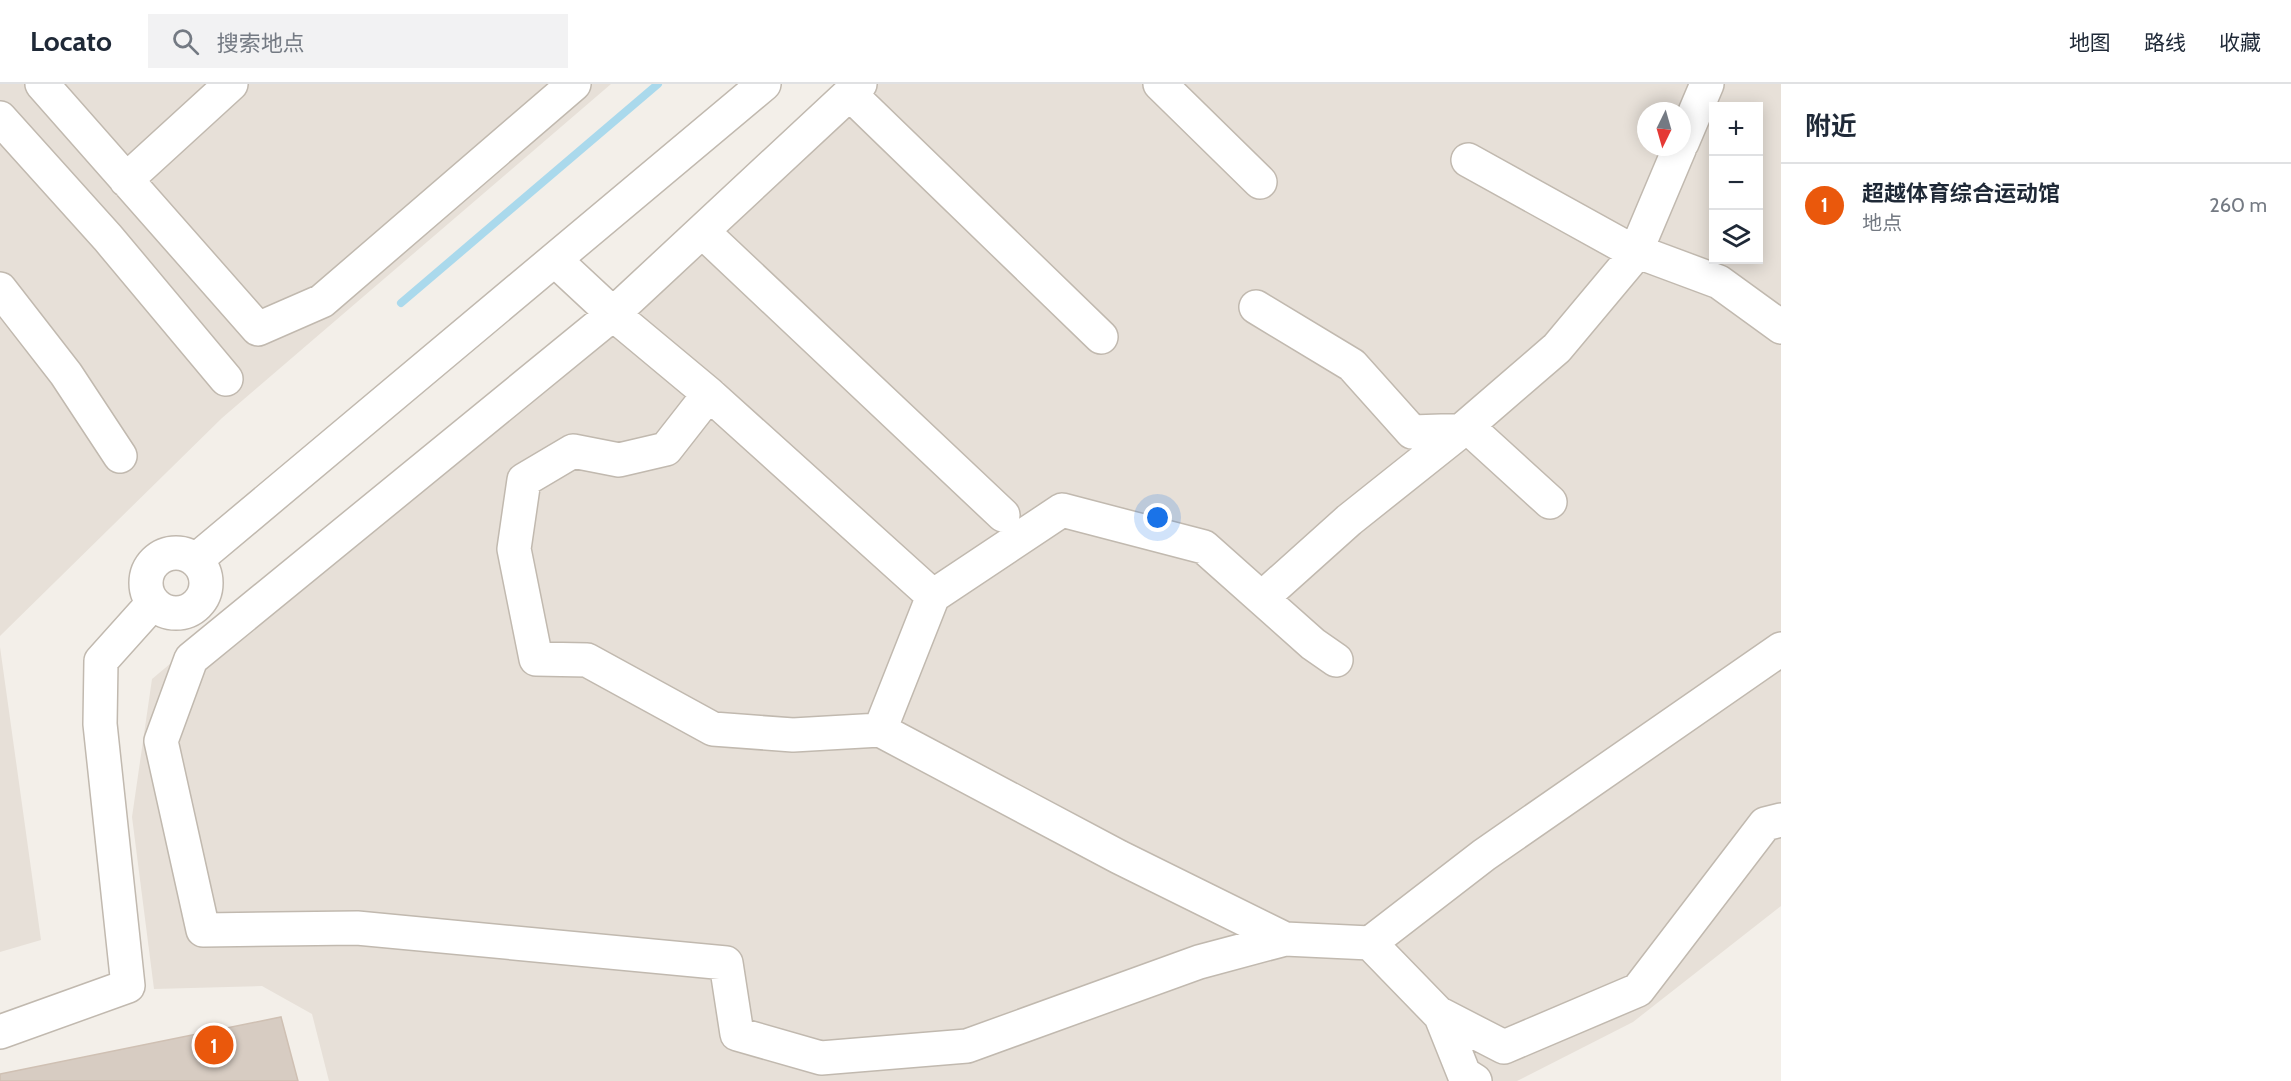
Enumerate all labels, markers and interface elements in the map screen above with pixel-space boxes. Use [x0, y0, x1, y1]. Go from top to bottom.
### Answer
search box [148, 14, 568, 68]
text: Locato [30, 24, 112, 58]
icon: search [169, 25, 202, 58]
text: 搜索地点 [217, 30, 305, 57]
text: 地图 [2069, 30, 2111, 55]
text: 路线 [2144, 30, 2186, 55]
text: 收藏 [2219, 30, 2261, 55]
north arrow [1637, 102, 1691, 156]
map controls [1709, 102, 1763, 264]
button: + [1709, 102, 1763, 156]
text: 附近 [1805, 110, 1857, 142]
button: − [1709, 156, 1763, 210]
text: 超越体育综合运动馆 [1862, 180, 2060, 207]
text: 1 [1821, 193, 1828, 217]
text: 260 m [2209, 193, 2267, 217]
button: layers [1709, 210, 1763, 264]
text: 地点 [1862, 211, 1902, 235]
your location [1143, 503, 1172, 532]
pin: 1 [194, 1022, 234, 1068]

